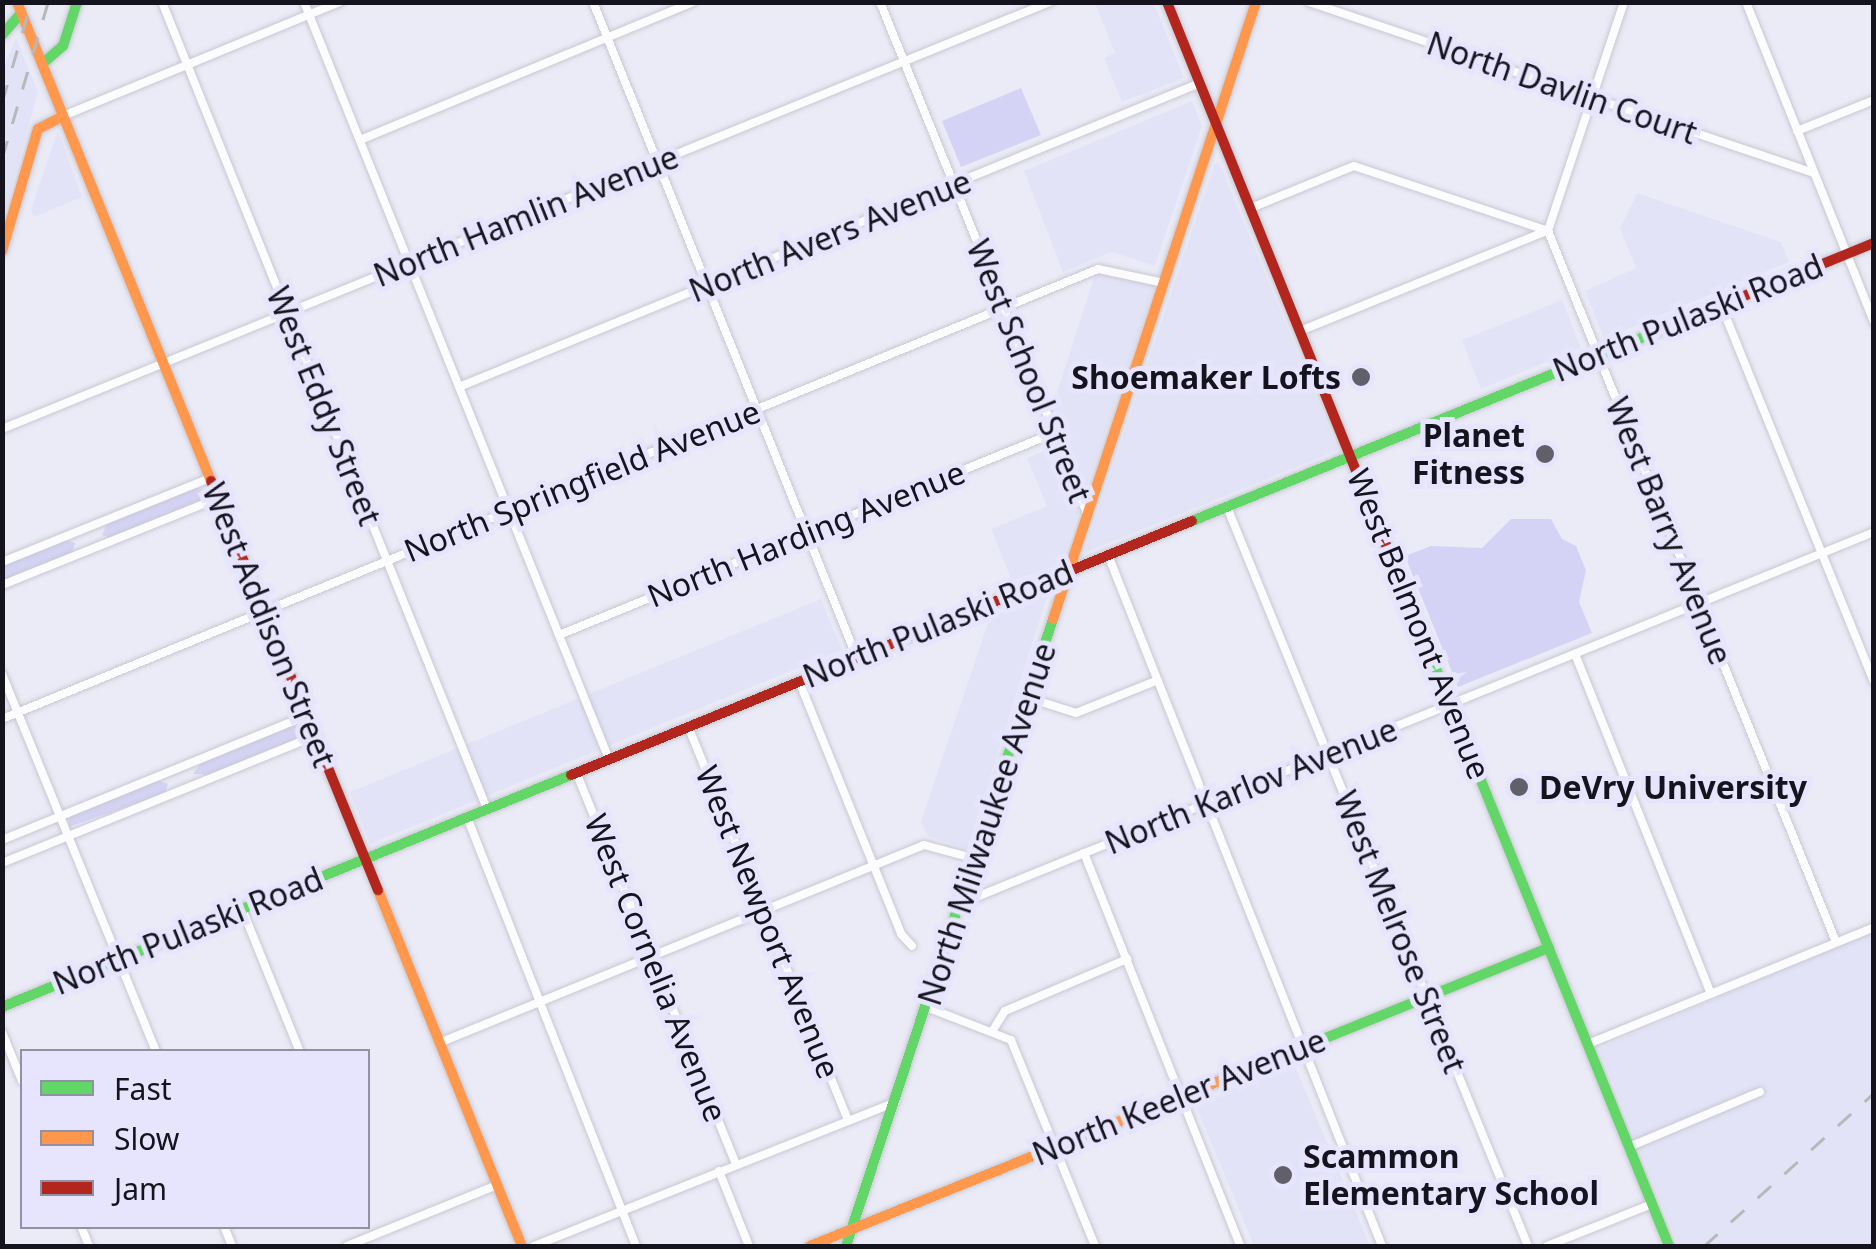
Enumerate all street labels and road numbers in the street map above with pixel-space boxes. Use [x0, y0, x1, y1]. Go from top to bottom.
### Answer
street label: North Davlin Court [1422, 24, 1702, 152]
street label: North Hamlin Avenue [368, 137, 684, 295]
street label: North Avers Avenue [683, 162, 977, 310]
street label: West School Street [959, 234, 1099, 508]
street label: North Pulaski Road [1547, 246, 1829, 390]
street label: West Eddy Street [259, 281, 389, 531]
street label: North Springfield Avenue [398, 392, 766, 570]
street label: West Barry Avenue [1598, 392, 1740, 670]
street label: North Harding Avenue [642, 453, 970, 615]
street label: West Belmont Avenue [1339, 463, 1499, 785]
street label: West Addison Street [195, 478, 343, 772]
street label: North Pulaski Road [797, 552, 1079, 696]
street label: North Milwaukee Avenue [910, 638, 1064, 1010]
street label: North Karlov Avenue [1099, 710, 1403, 862]
street label: West Newport Avenue [688, 760, 848, 1084]
street label: West Melrose Street [1326, 785, 1474, 1079]
street label: West Cornelia Avenue [577, 809, 735, 1127]
street label: North Pulaski Road [47, 859, 329, 1003]
street label: North Keeler Avenue [1027, 1021, 1331, 1173]

